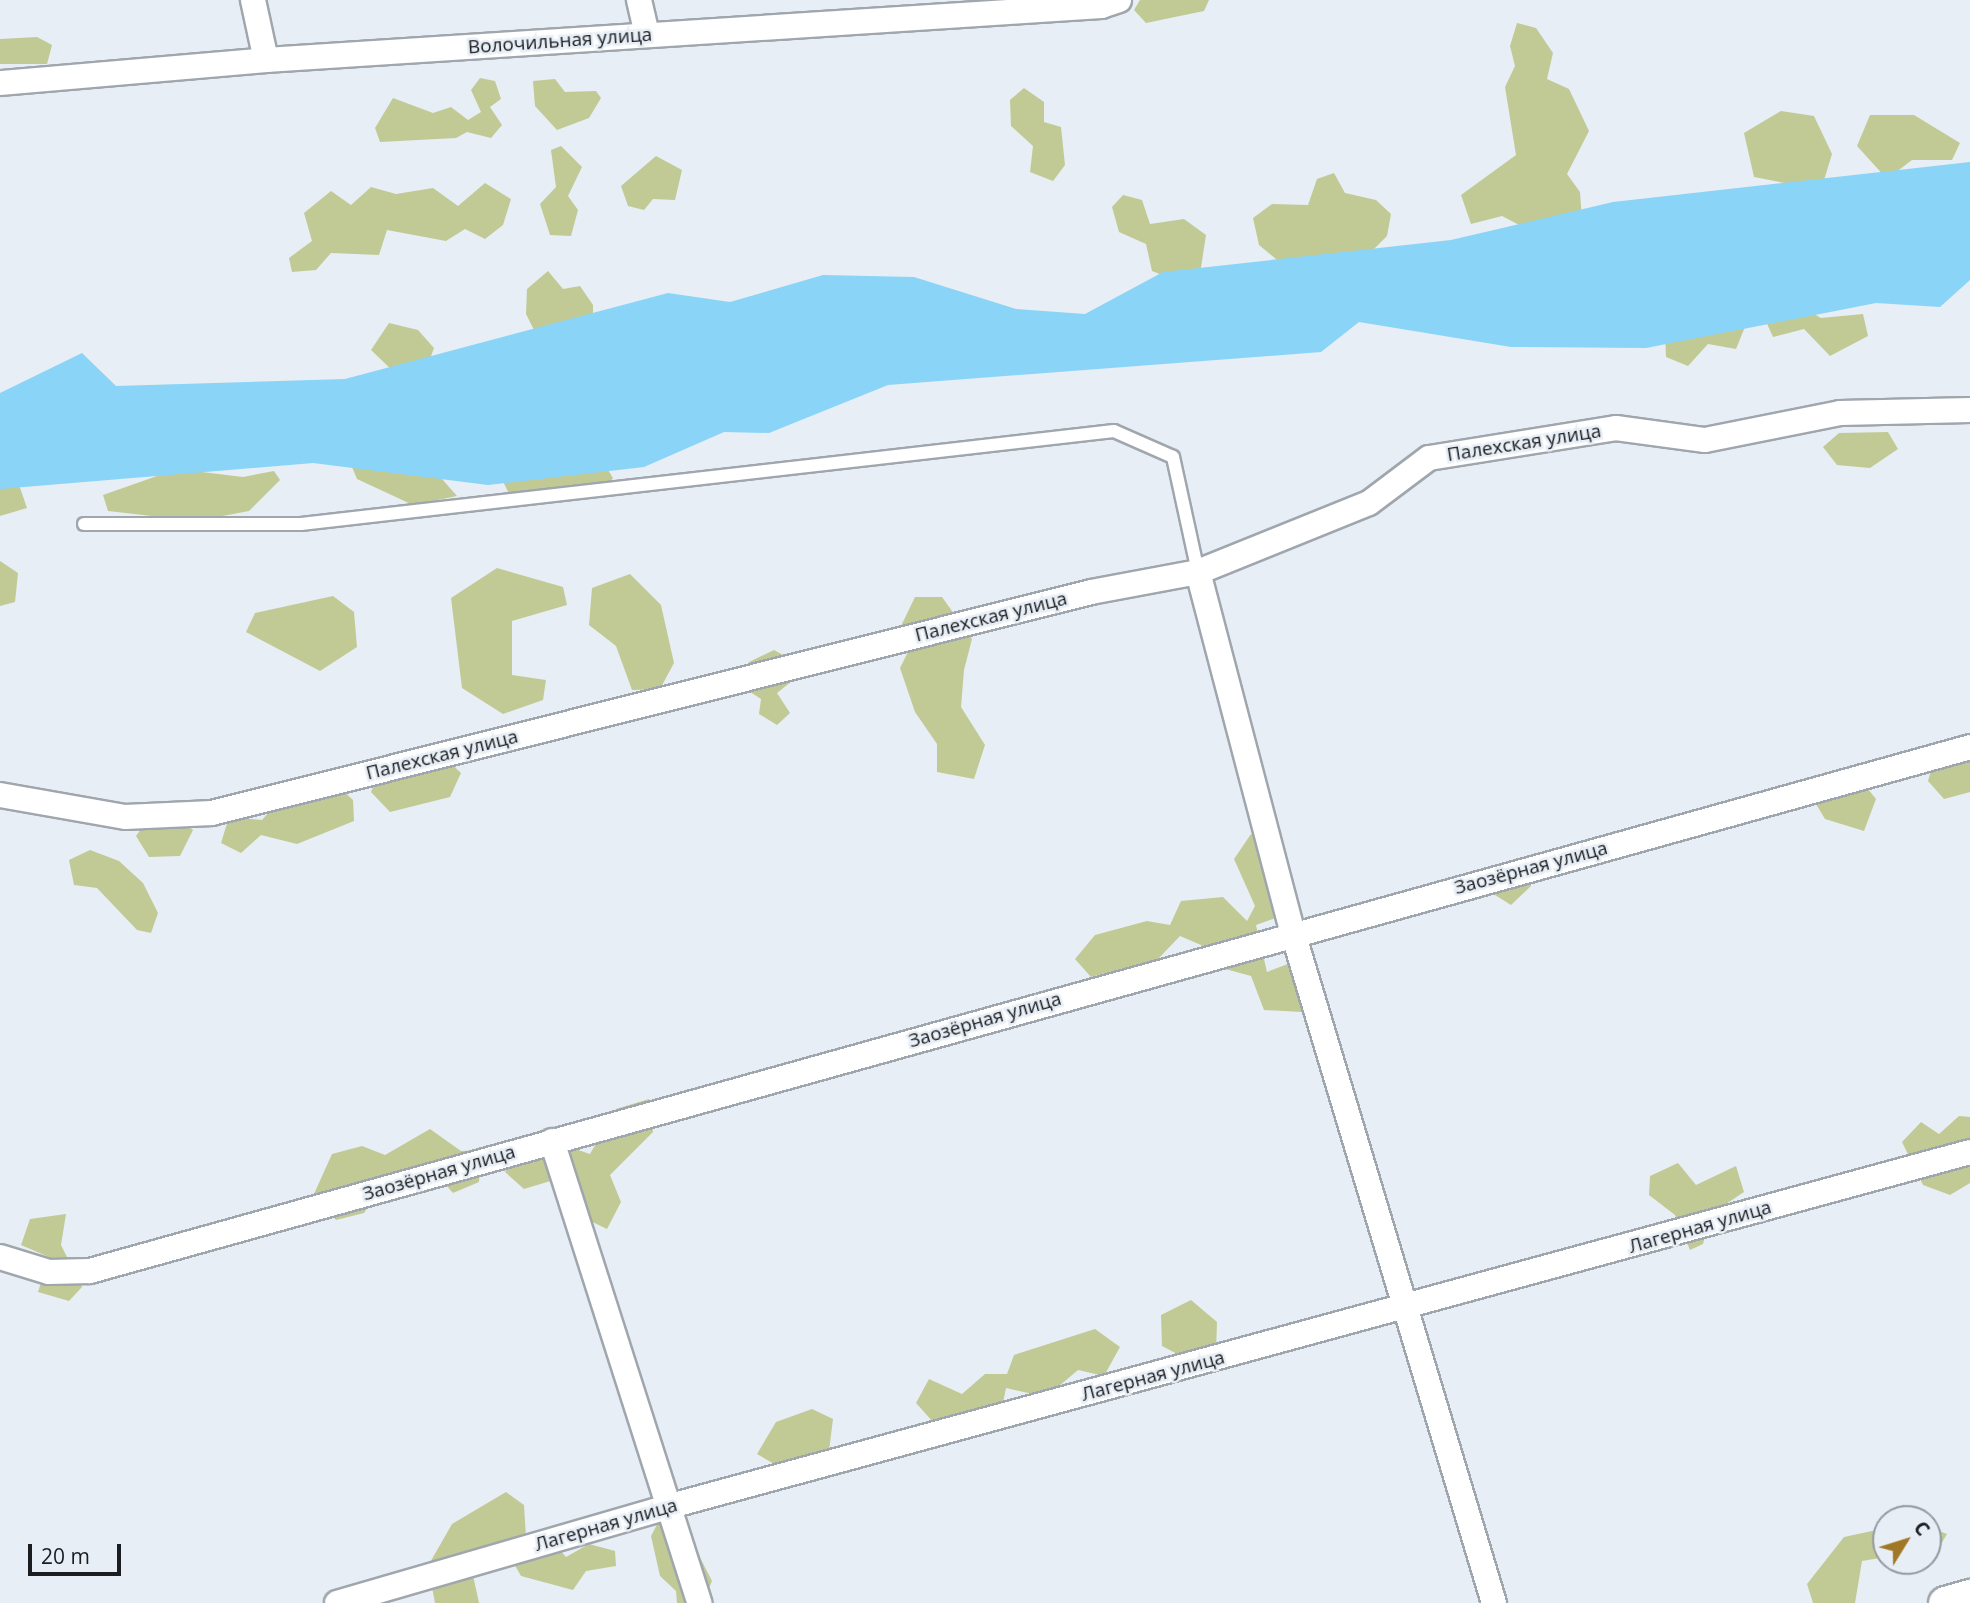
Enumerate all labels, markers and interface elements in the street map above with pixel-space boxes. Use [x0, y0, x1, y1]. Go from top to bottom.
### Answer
street label: Волочильная улица [467, 23, 653, 59]
street label: Палехская улица [1445, 420, 1603, 466]
street label: Палехская улица [913, 587, 1069, 647]
street label: Палехская улица [364, 725, 520, 785]
street label: Заозёрная улица [1452, 837, 1610, 899]
street label: Заозёрная улица [906, 987, 1064, 1053]
street label: Заозёрная улица [360, 1140, 518, 1206]
street label: Лагерная улица [1626, 1196, 1774, 1258]
street label: Лагерная улица [1079, 1346, 1227, 1406]
street label: Лагерная улица [532, 1494, 680, 1556]
north arrow [1872, 1505, 1942, 1575]
text: С [1908, 1516, 1936, 1541]
scale bar [32, 1530, 124, 1574]
text: 20 m [41, 1542, 90, 1570]

